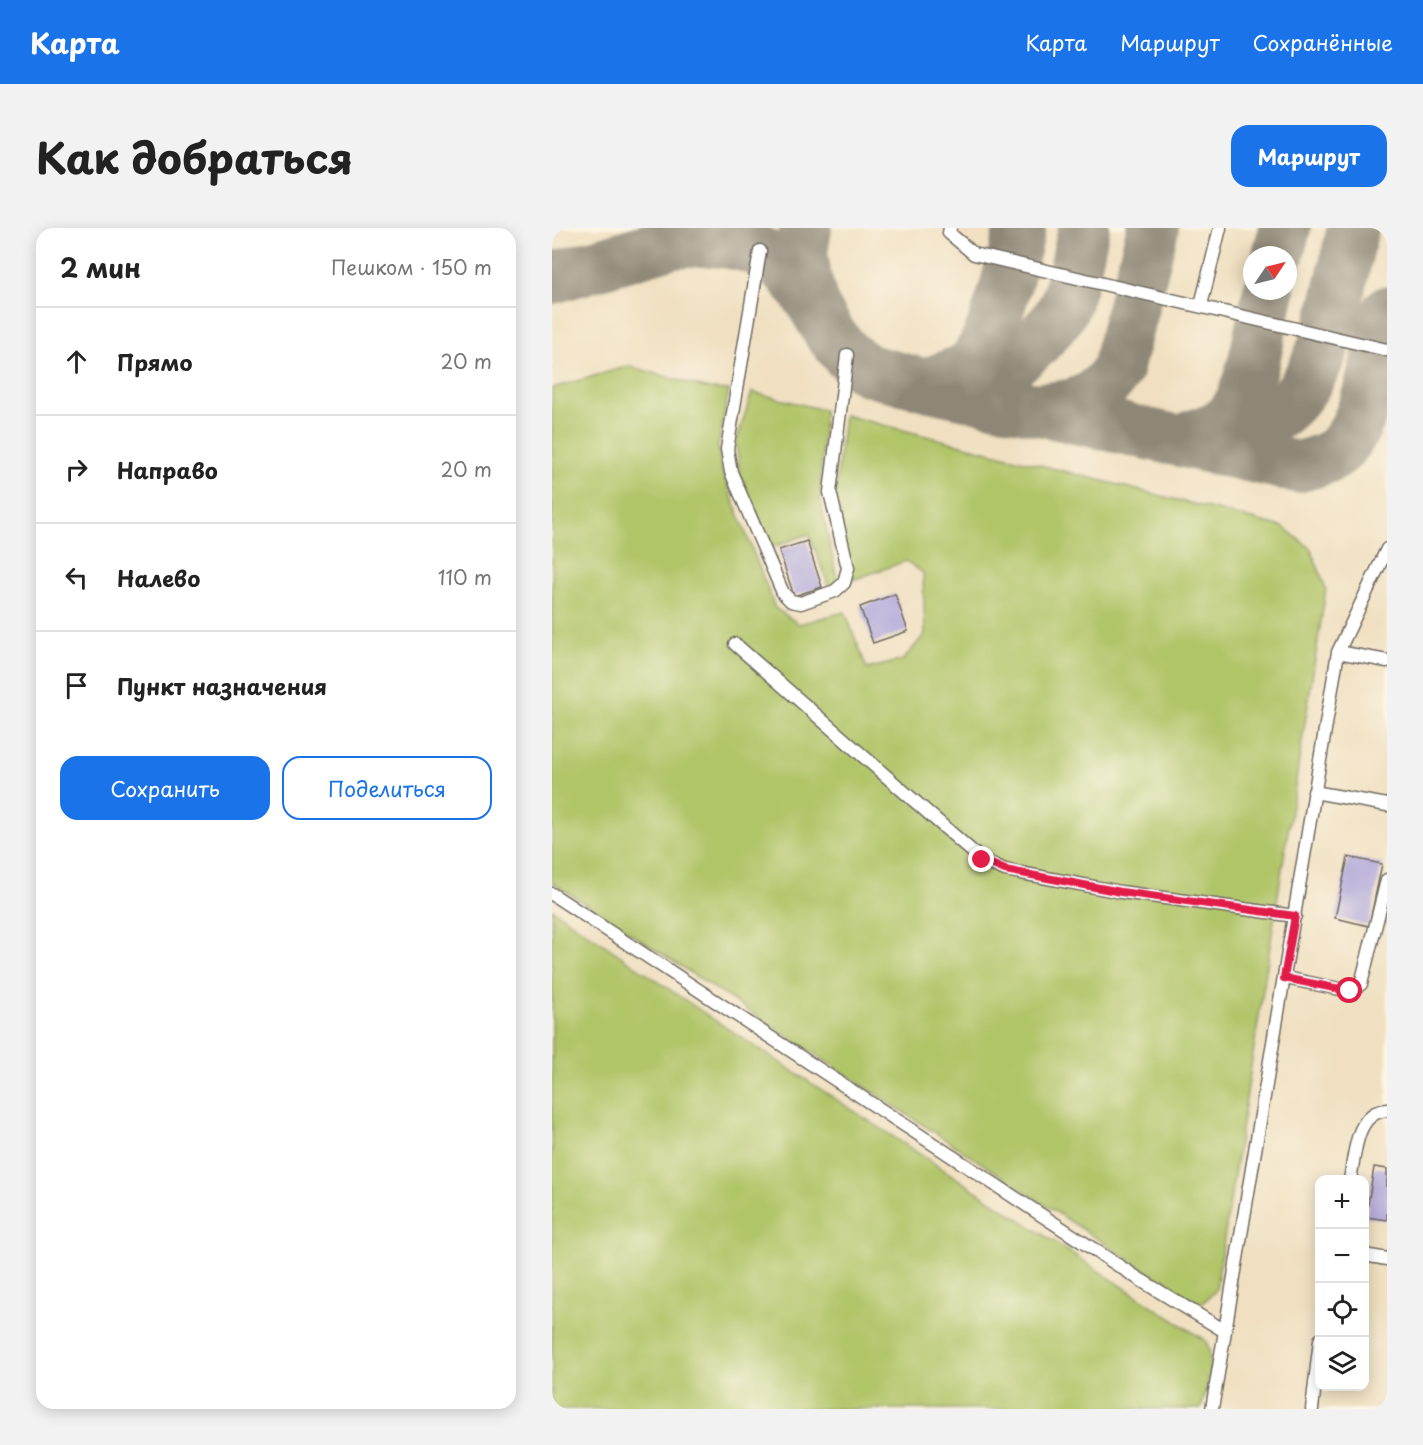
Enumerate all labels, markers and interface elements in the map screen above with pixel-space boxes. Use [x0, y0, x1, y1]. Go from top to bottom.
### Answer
text: Карта [30, 21, 120, 64]
text: Карта [1026, 26, 1087, 58]
text: Маршрут [1120, 26, 1220, 58]
text: Сохранённые [1253, 26, 1393, 58]
text: Как добраться [36, 125, 353, 188]
button: Маршрут [1231, 125, 1387, 187]
north arrow [1243, 246, 1297, 300]
text: 2 мин [60, 248, 141, 287]
text: Пешком · 150 m [331, 252, 492, 282]
icon: ahead [60, 345, 93, 378]
text: Прямо [117, 345, 192, 378]
text: 20 m [440, 346, 492, 376]
icon: right [60, 453, 93, 486]
text: Направо [117, 453, 218, 486]
text: 20 m [440, 454, 492, 484]
icon: left [60, 561, 93, 594]
text: Налево [117, 561, 200, 594]
text: 110 m [438, 562, 492, 592]
icon: arrive [60, 669, 93, 702]
text: Пункт назначения [117, 669, 327, 702]
button: Сохранить [60, 756, 270, 820]
button: Поделиться [282, 756, 492, 820]
route end [968, 846, 994, 872]
route start [1336, 977, 1362, 1003]
map controls [1315, 1175, 1369, 1391]
button: + [1315, 1175, 1369, 1229]
button: − [1315, 1229, 1369, 1283]
button: locate [1315, 1283, 1369, 1337]
button: layers [1315, 1337, 1369, 1391]

